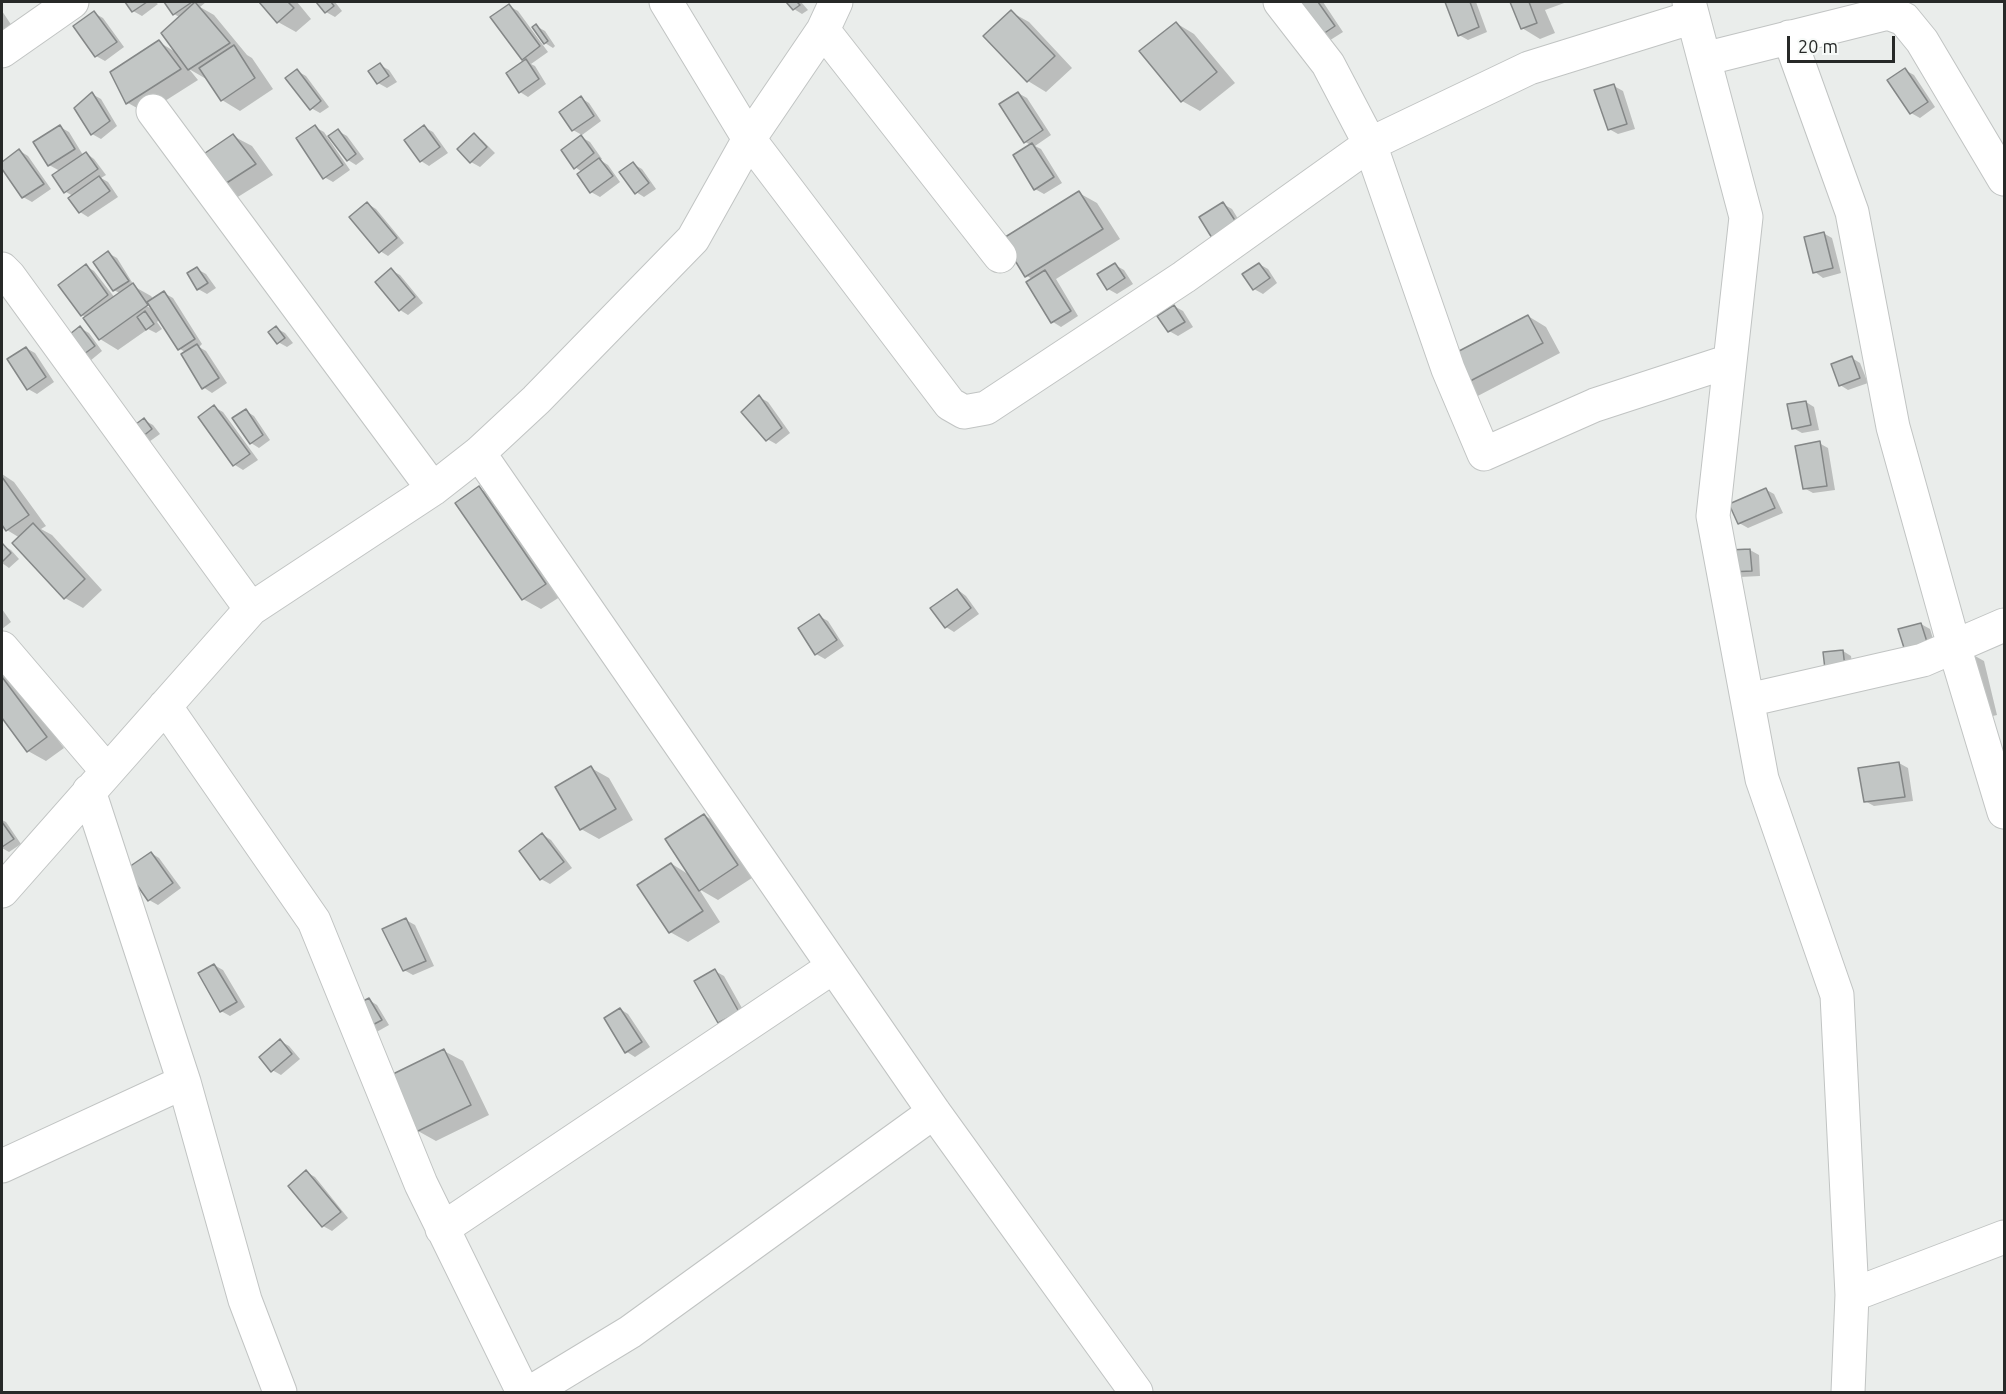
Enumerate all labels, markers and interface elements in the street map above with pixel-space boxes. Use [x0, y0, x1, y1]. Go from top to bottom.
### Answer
scale bar [1790, 24, 1898, 62]
text: 20 m [1798, 36, 1838, 56]

